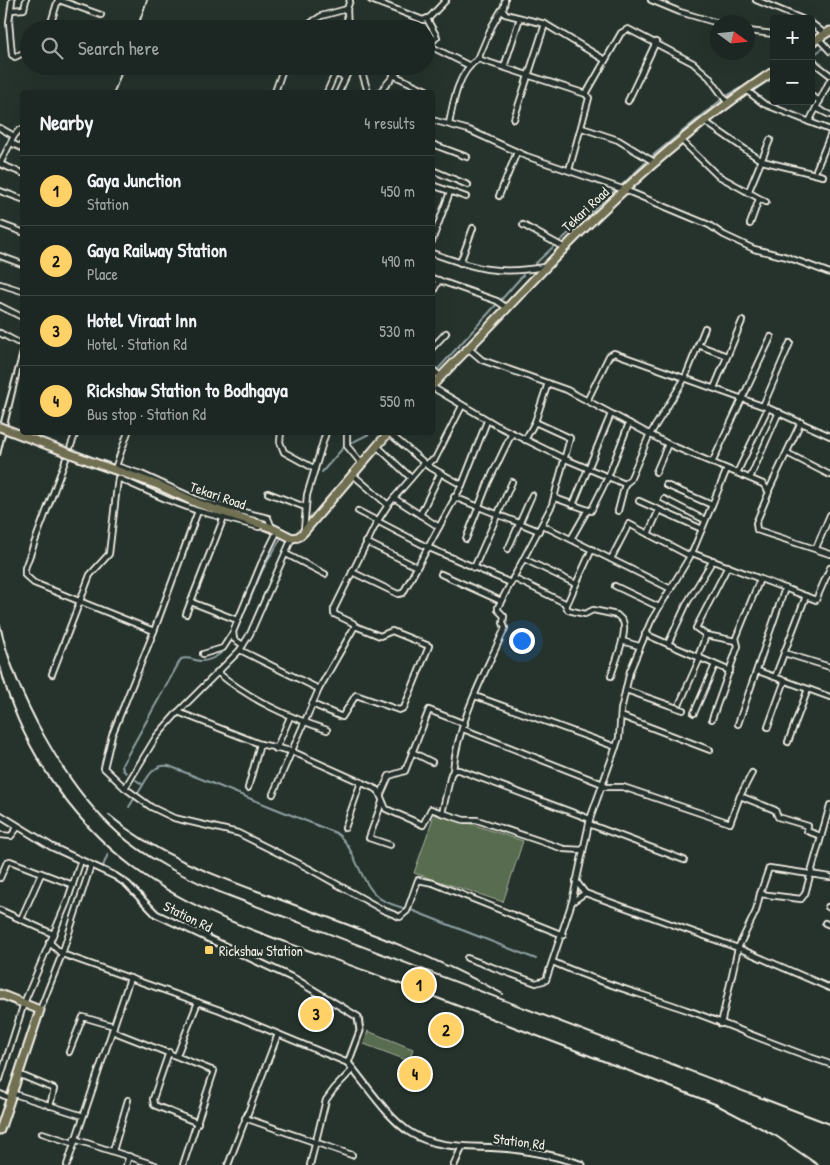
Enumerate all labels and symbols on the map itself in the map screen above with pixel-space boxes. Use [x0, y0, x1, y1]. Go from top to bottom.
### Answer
north arrow [710, 15, 755, 60]
street label: Tekari Road [557, 182, 613, 236]
street label: Tekari Road [187, 477, 249, 514]
your location [509, 628, 535, 654]
street label: Station Rd [161, 896, 216, 936]
place label: Rickshaw Station [219, 941, 303, 960]
marker: Rickshaw Station [203, 944, 215, 956]
pin: 1 [403, 966, 435, 1004]
pin: 3 [300, 995, 332, 1033]
pin: 2 [430, 1011, 462, 1049]
pin: 4 [399, 1055, 431, 1093]
street label: Station Rd [492, 1128, 546, 1154]

